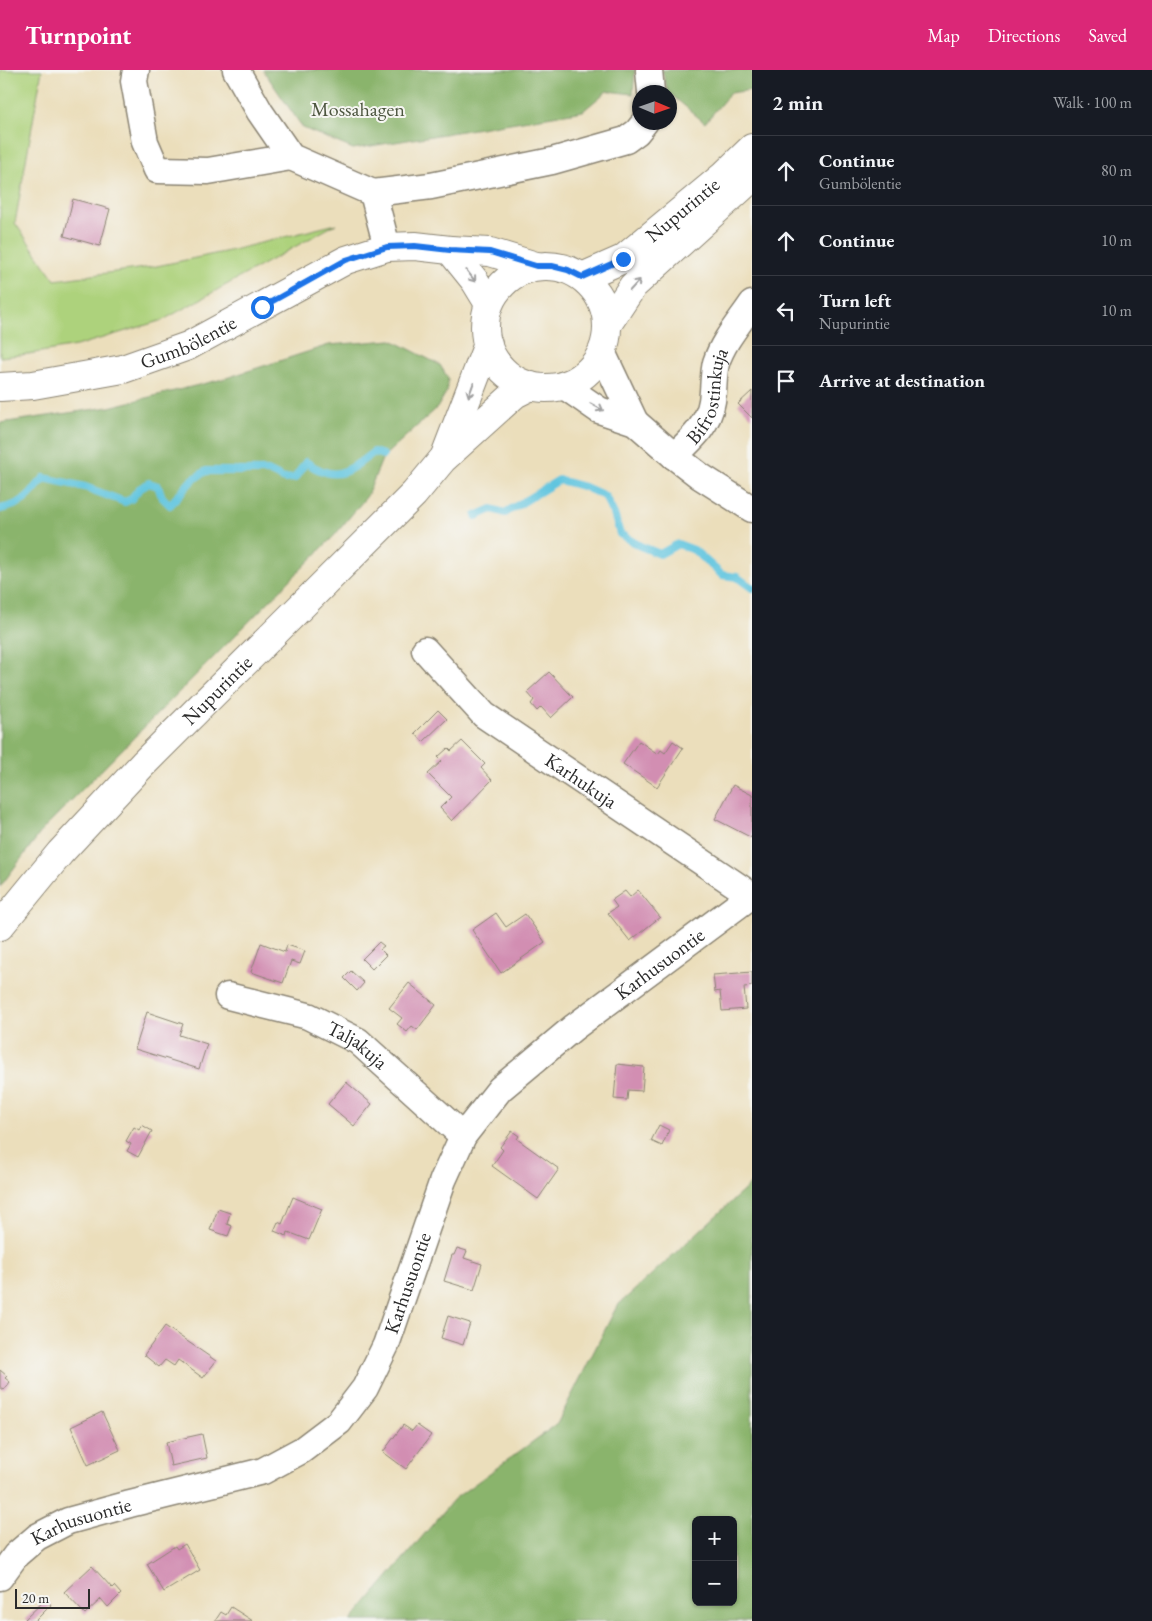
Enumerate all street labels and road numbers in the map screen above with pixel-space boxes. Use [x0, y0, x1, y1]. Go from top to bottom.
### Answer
street label: Nupurintie [640, 171, 725, 248]
street label: Gumbölentie [137, 309, 241, 375]
street label: Bifrostinkuja [680, 343, 734, 450]
street label: Nupurintie [177, 649, 258, 730]
street label: Karhukuja [540, 747, 622, 814]
street label: Karhusuontie [609, 922, 710, 1006]
street label: Taljakuja [323, 1015, 394, 1075]
street label: Karhusuontie [378, 1229, 437, 1337]
street label: Karhusuontie [26, 1491, 134, 1551]

